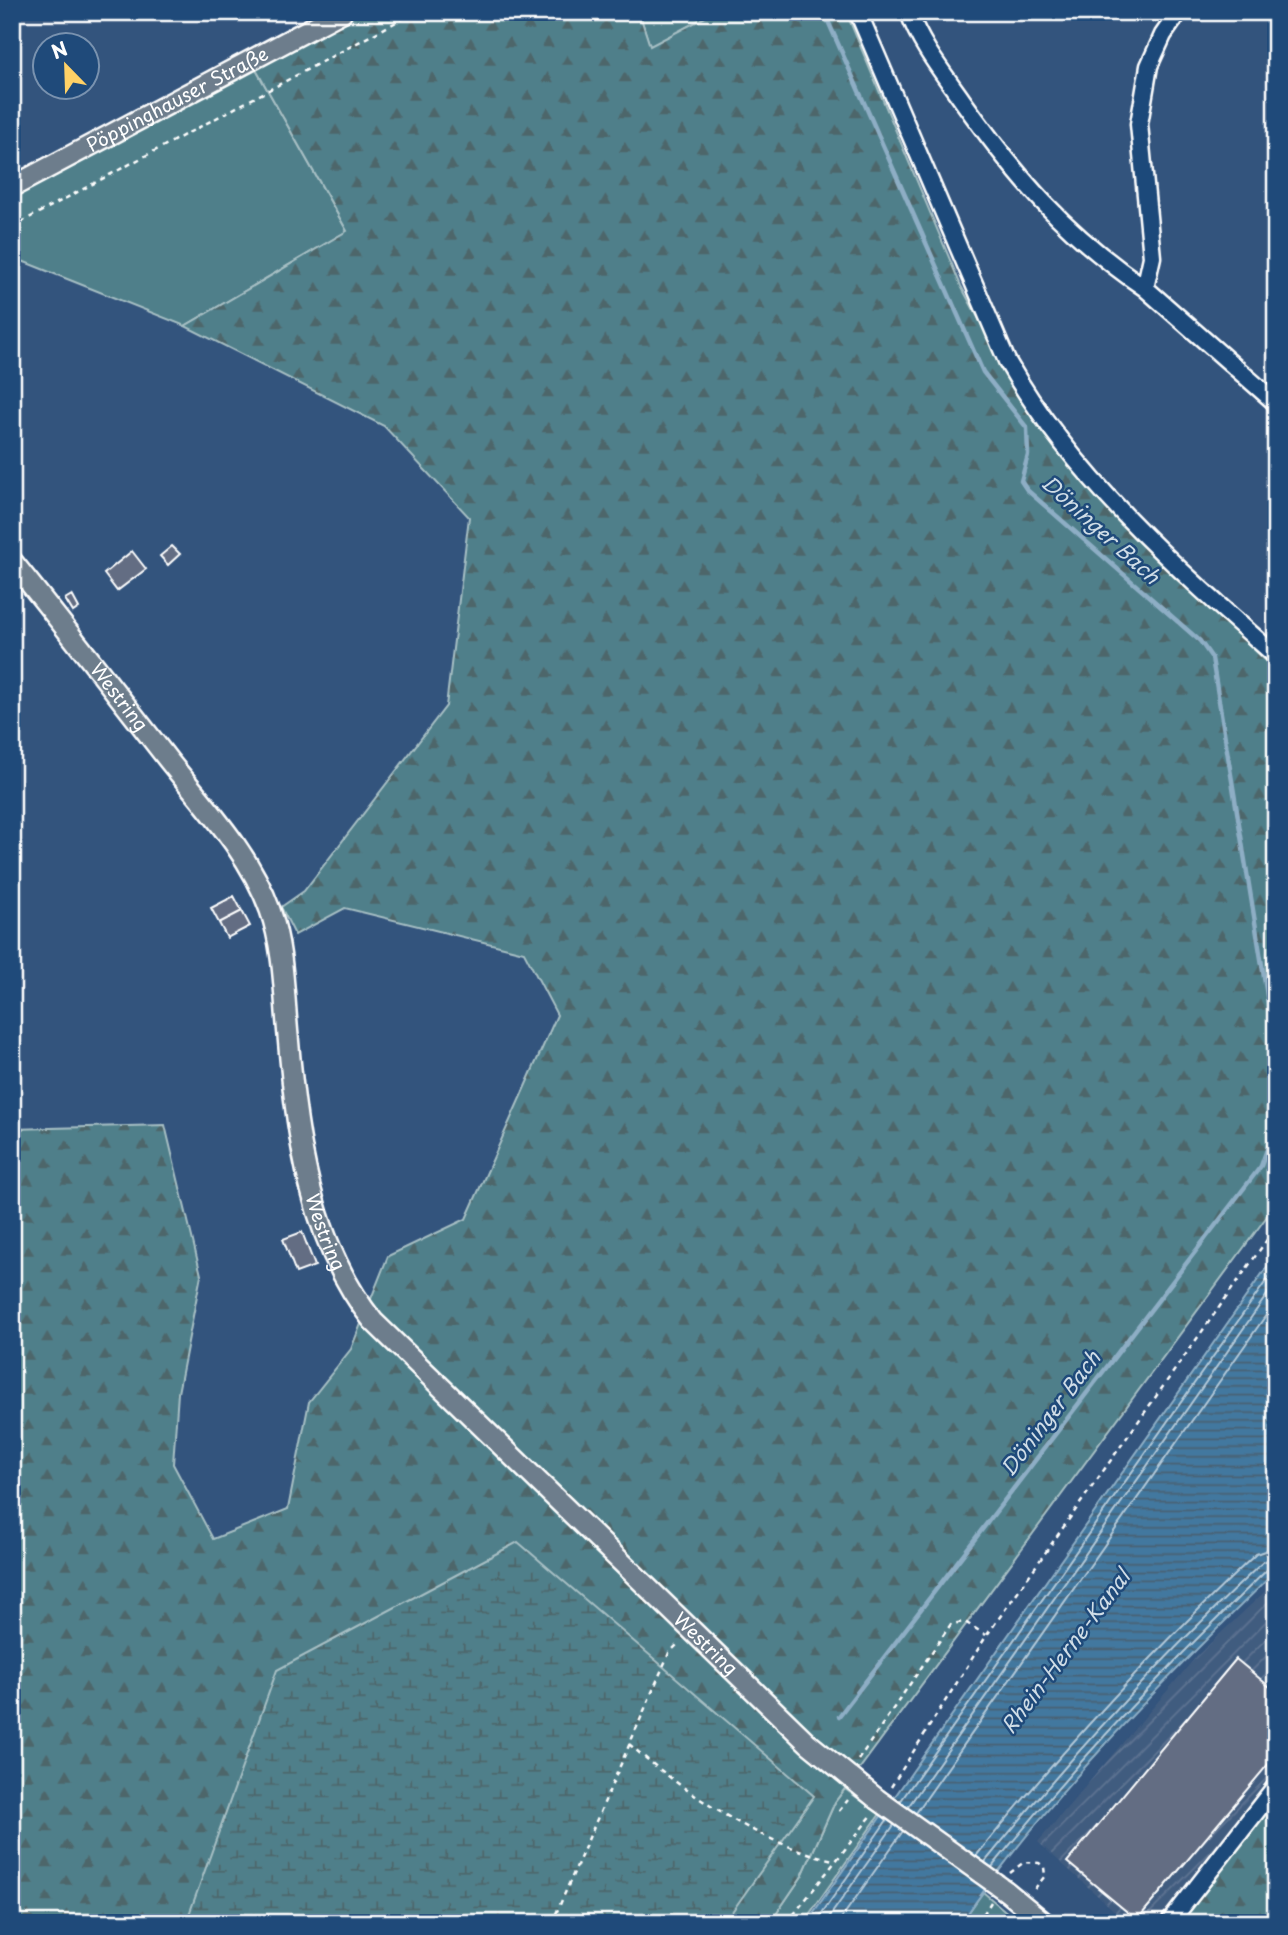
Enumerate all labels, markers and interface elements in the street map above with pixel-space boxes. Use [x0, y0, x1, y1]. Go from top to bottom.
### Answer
north arrow [32, 32, 102, 102]
text: N [47, 34, 71, 65]
street label: Pöppinghauser Straße [81, 39, 273, 158]
water label: Döninger Bach [1035, 466, 1168, 591]
street label: Westring [84, 656, 156, 737]
street label: Westring [299, 1190, 354, 1275]
water label: Döninger Bach [992, 1343, 1108, 1482]
water label: Rhein-Herne-Kanal [992, 1559, 1139, 1740]
street label: Westring [668, 1605, 745, 1681]

